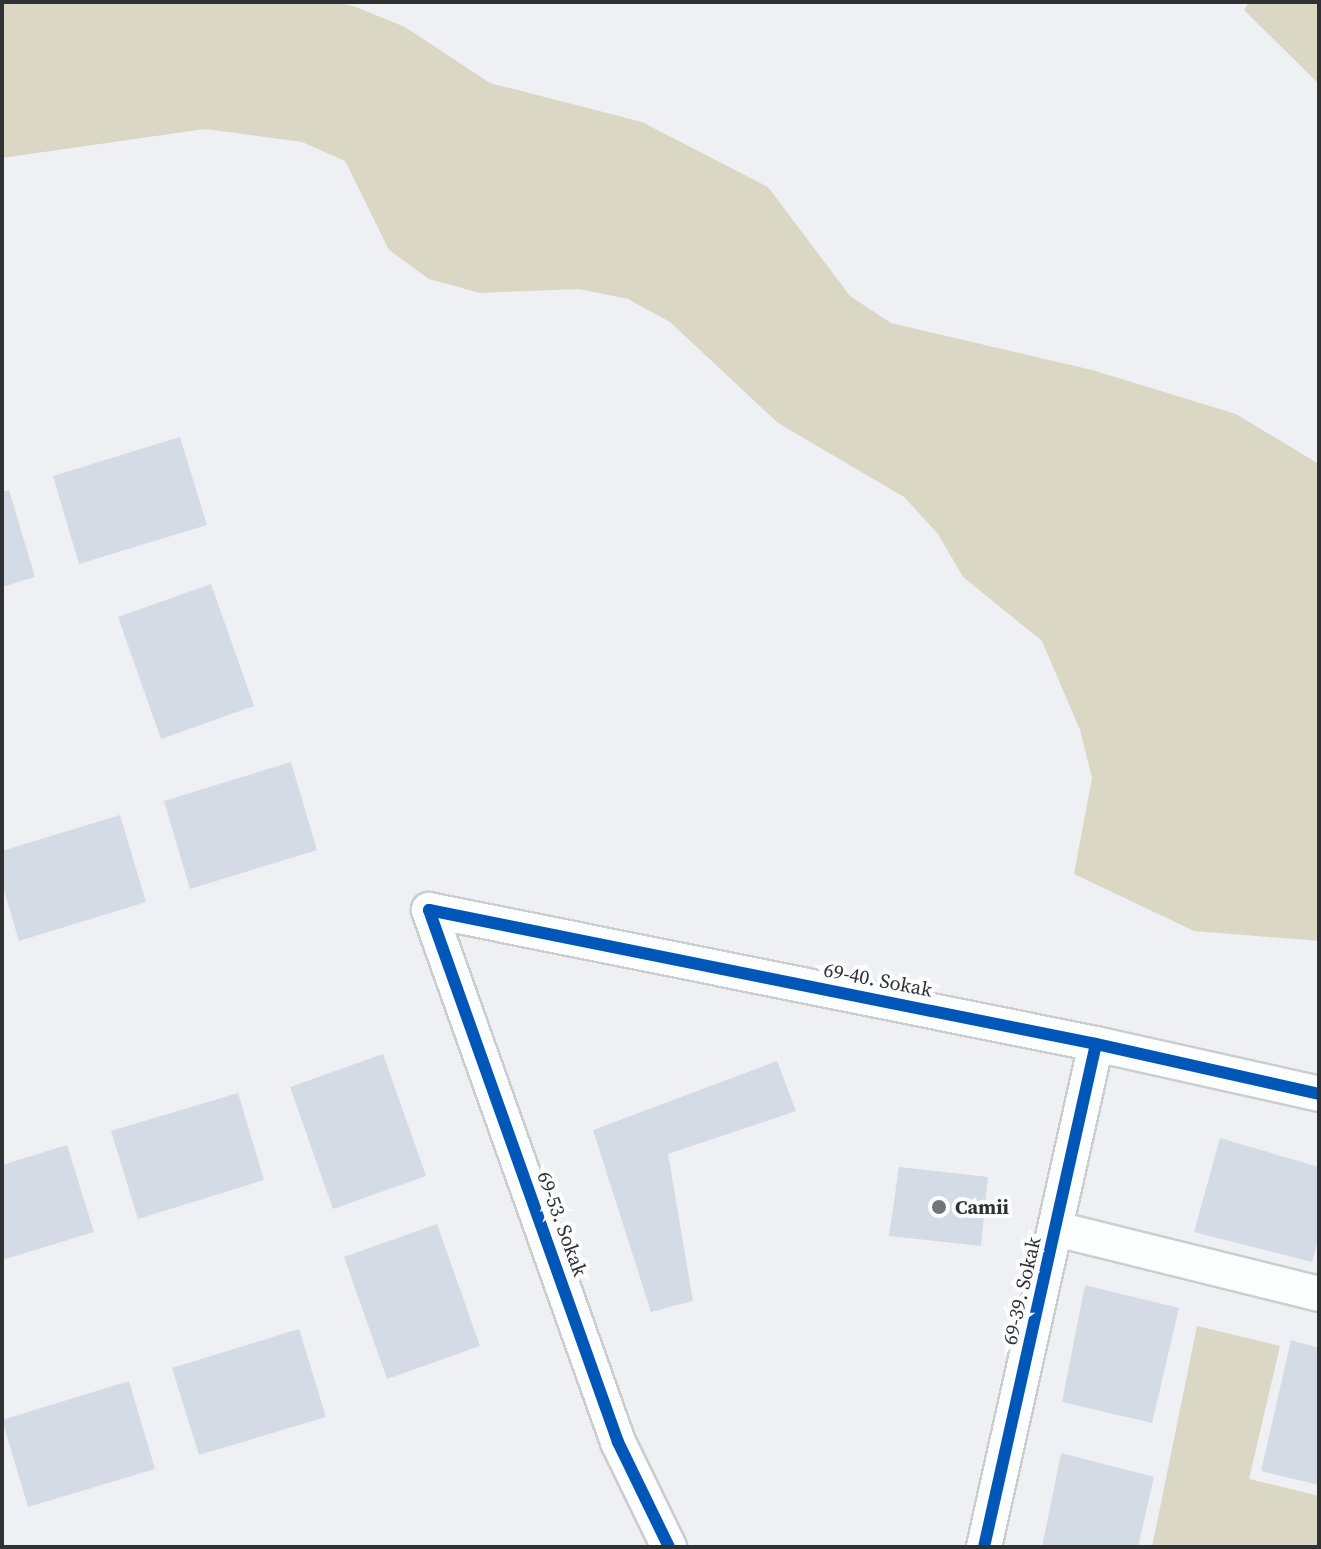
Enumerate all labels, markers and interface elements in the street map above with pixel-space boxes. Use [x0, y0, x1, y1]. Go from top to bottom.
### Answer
street label: 69-40. Sokak [822, 958, 934, 1002]
street label: 69-53. Sokak [532, 1168, 592, 1280]
place label: Camii [955, 1195, 1009, 1219]
marker: Camii [930, 1198, 948, 1216]
street label: 69-39. Sokak [998, 1235, 1046, 1347]

